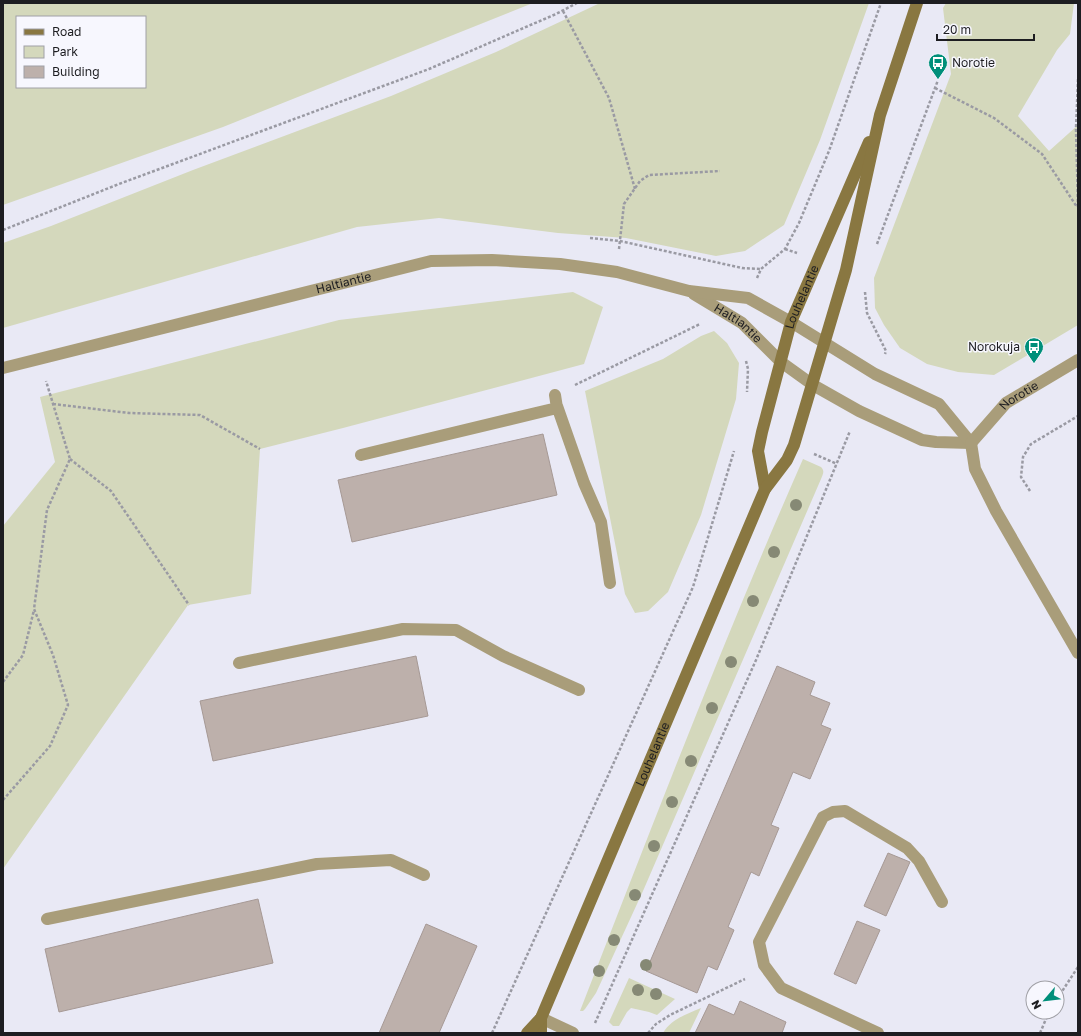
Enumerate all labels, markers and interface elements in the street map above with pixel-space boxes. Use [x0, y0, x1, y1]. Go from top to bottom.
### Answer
legend [16, 16, 146, 88]
scale bar [937, 16, 1034, 42]
text: 20 m [943, 22, 971, 37]
text: Road [52, 24, 81, 39]
text: Park [52, 44, 78, 59]
bus stop icon: Norotie [927, 52, 949, 80]
place label: Norotie [952, 55, 995, 70]
text: Building [52, 64, 100, 79]
street label: Louhelantie [781, 262, 822, 331]
street label: Haltiantie [314, 268, 373, 297]
street label: Haltiantie [712, 300, 766, 346]
bus stop icon: Norokuja [1023, 336, 1045, 364]
place label: Norokuja [968, 339, 1020, 354]
street label: Norotie [996, 377, 1041, 413]
street label: Louhelantie [632, 720, 673, 788]
north arrow [1025, 980, 1065, 1020]
text: N [1028, 998, 1043, 1012]

